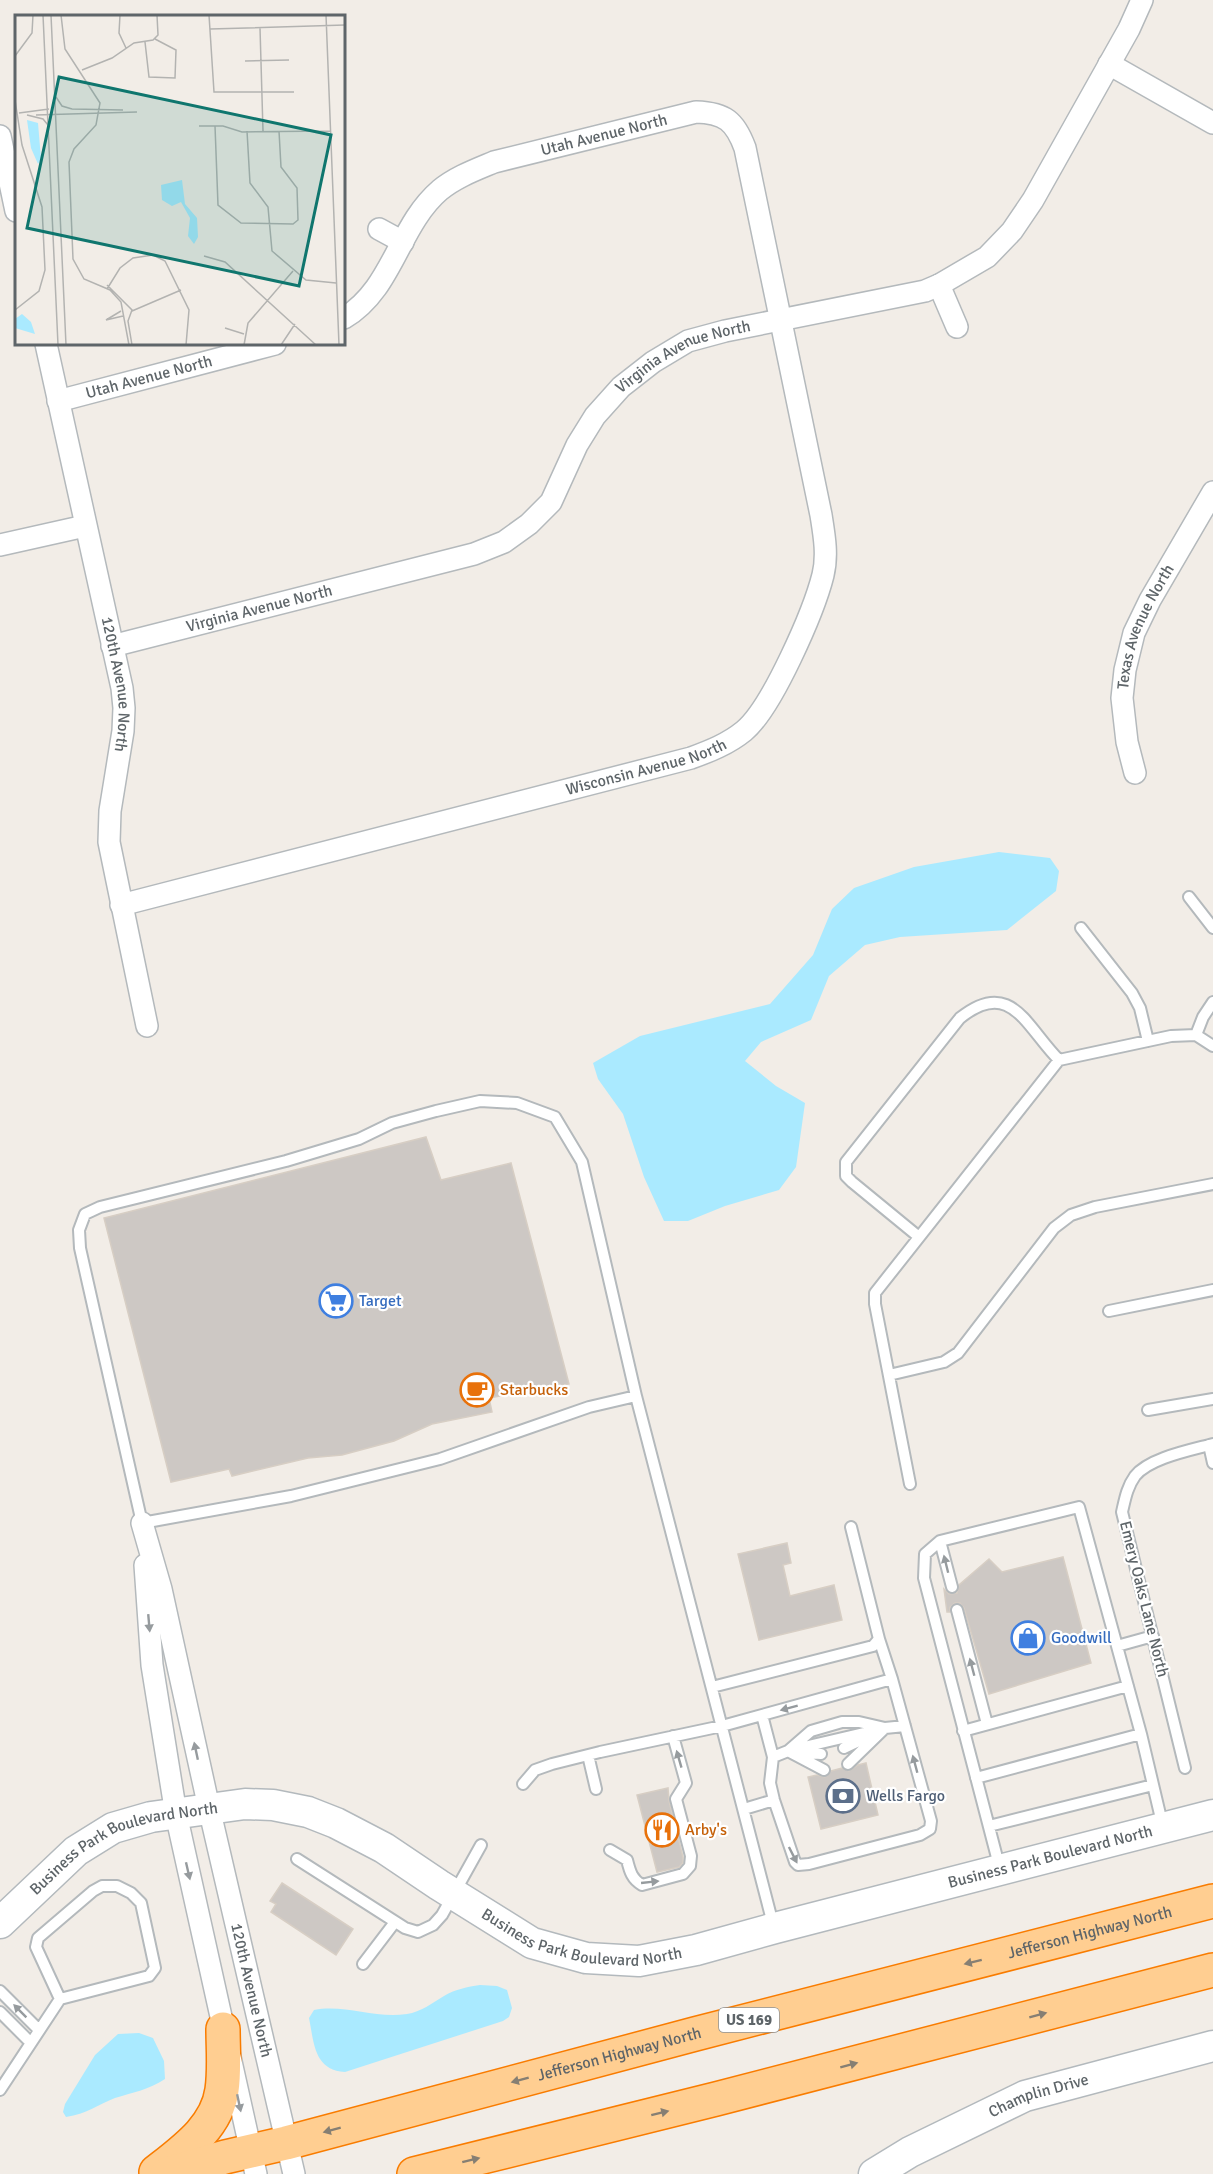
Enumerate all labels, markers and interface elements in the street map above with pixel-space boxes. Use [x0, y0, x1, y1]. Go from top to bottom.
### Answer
inset map [15, 15, 345, 345]
street label: Utah Avenue North [539, 110, 669, 160]
street label: Virginia Avenue North [611, 316, 752, 398]
street label: Utah Avenue North [83, 351, 214, 403]
street label: Texas Avenue North [1113, 561, 1179, 690]
street label: Virginia Avenue North [184, 580, 335, 637]
street label: 120th Avenue North [97, 615, 134, 753]
street label: Wisconsin Avenue North [564, 734, 730, 800]
supermarket icon: Target [318, 1283, 354, 1319]
place label: Target [359, 1291, 402, 1311]
cafe icon: Starbucks [459, 1372, 495, 1408]
place label: Starbucks [500, 1380, 568, 1400]
street label: Emery Oaks Lane North [1115, 1519, 1173, 1679]
one-way arrow [941, 1555, 951, 1573]
one-way arrow [144, 1613, 154, 1632]
shop icon: Goodwill [1010, 1620, 1046, 1656]
place label: Goodwill [1051, 1628, 1112, 1648]
one-way arrow [967, 1658, 977, 1677]
one-way arrow [780, 1703, 798, 1713]
one-way arrow [191, 1742, 201, 1760]
one-way arrow [674, 1750, 683, 1768]
one-way arrow [910, 1755, 920, 1773]
bank icon: Wells Fargo [825, 1778, 861, 1814]
place label: Wells Fargo [866, 1786, 945, 1806]
street label: Business Park Boulevard North [26, 1798, 219, 1899]
restaurant icon: Arby's [644, 1812, 680, 1848]
place label: Arby's [685, 1820, 727, 1840]
street label: Business Park Boulevard North [946, 1821, 1155, 1893]
one-way arrow [787, 1846, 797, 1864]
one-way arrow [184, 1862, 193, 1881]
one-way arrow [641, 1877, 660, 1887]
street label: Jefferson Highway North [1006, 1902, 1174, 1963]
street label: Business Park Boulevard North [478, 1904, 684, 1971]
street label: 120th Avenue North [226, 1921, 277, 2059]
one-way arrow [964, 1958, 982, 1968]
one-way arrow [13, 2004, 27, 2018]
road number: US 169 [719, 2008, 779, 2032]
one-way arrow [1029, 2010, 1047, 2020]
street label: Jefferson Highway North [535, 2023, 703, 2086]
one-way arrow [840, 2059, 858, 2069]
street label: Champlin Drive [985, 2070, 1091, 2122]
one-way arrow [511, 2076, 530, 2086]
one-way arrow [235, 2093, 245, 2112]
one-way arrow [651, 2108, 670, 2118]
one-way arrow [323, 2126, 341, 2136]
one-way arrow [462, 2154, 480, 2164]

